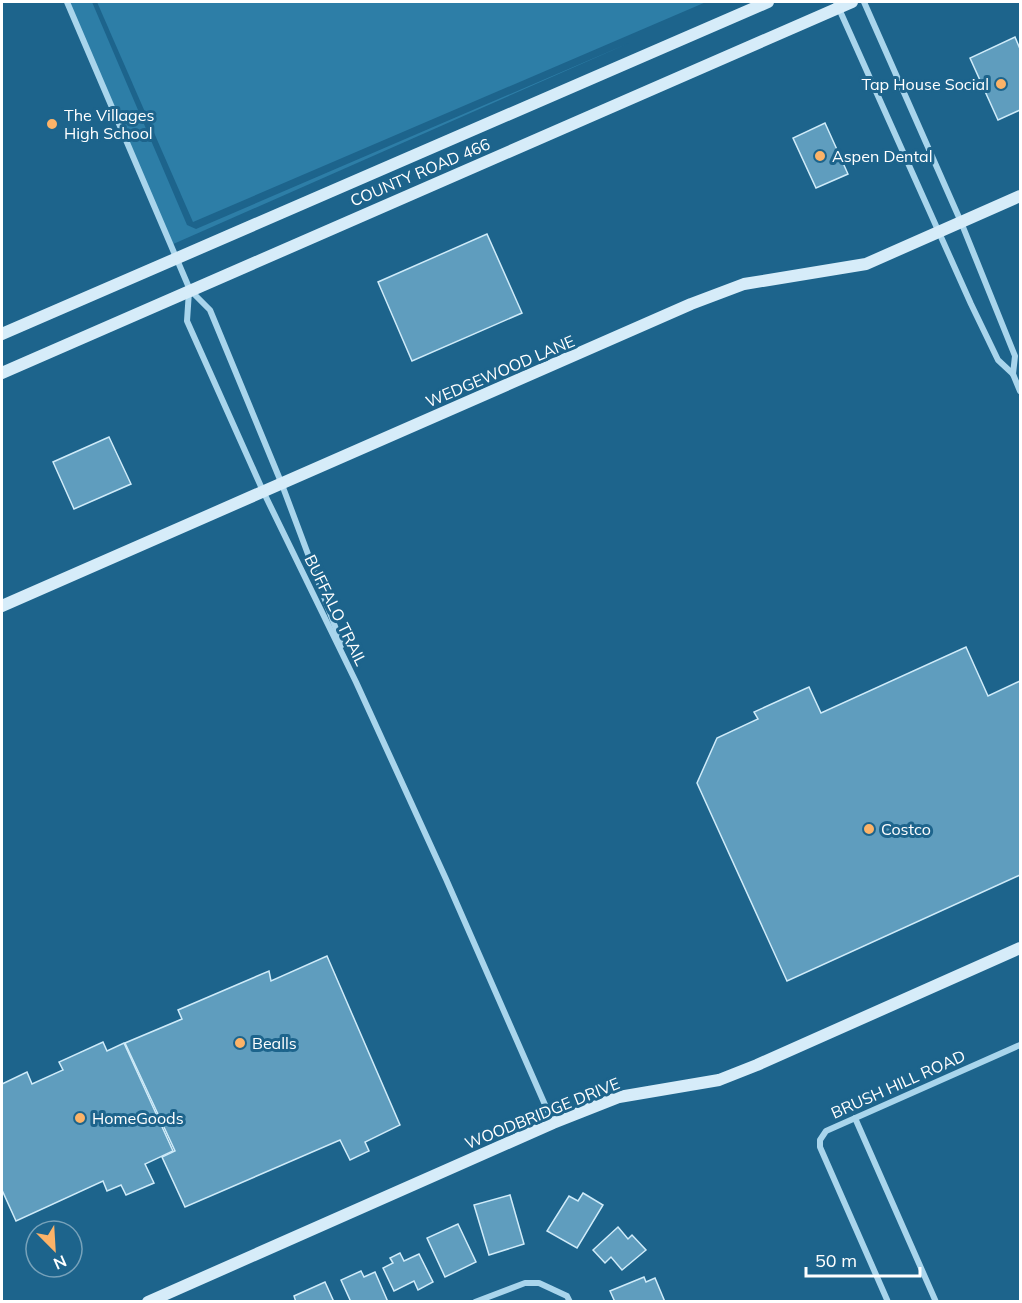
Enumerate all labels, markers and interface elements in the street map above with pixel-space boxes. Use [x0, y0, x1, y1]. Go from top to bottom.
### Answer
place label: Tap House Social [862, 74, 989, 94]
marker: Tap House Social [994, 77, 1008, 91]
place label: The Villages High School [64, 105, 154, 143]
marker: The Villages High School [45, 117, 59, 131]
street label: COUNTY ROAD 466 [347, 133, 493, 211]
place label: Aspen Dental [832, 146, 933, 166]
marker: Aspen Dental [813, 149, 827, 163]
street label: WEDGEWOOD LANE [422, 331, 578, 411]
street label: BUFFALO TRAIL [300, 551, 372, 669]
place label: Costco [881, 819, 931, 839]
marker: Costco [862, 822, 876, 836]
place label: Bealls [252, 1033, 297, 1053]
marker: Bealls [233, 1036, 247, 1050]
street label: BRUSH HILL ROAD [828, 1045, 968, 1123]
street label: WOODBRIDGE DRIVE [462, 1073, 622, 1153]
place label: HomeGoods [92, 1108, 184, 1128]
marker: HomeGoods [73, 1111, 87, 1125]
north arrow [24, 1219, 84, 1279]
scale bar [806, 1240, 920, 1278]
text: 50 m [815, 1249, 857, 1272]
text: N [51, 1251, 70, 1274]

